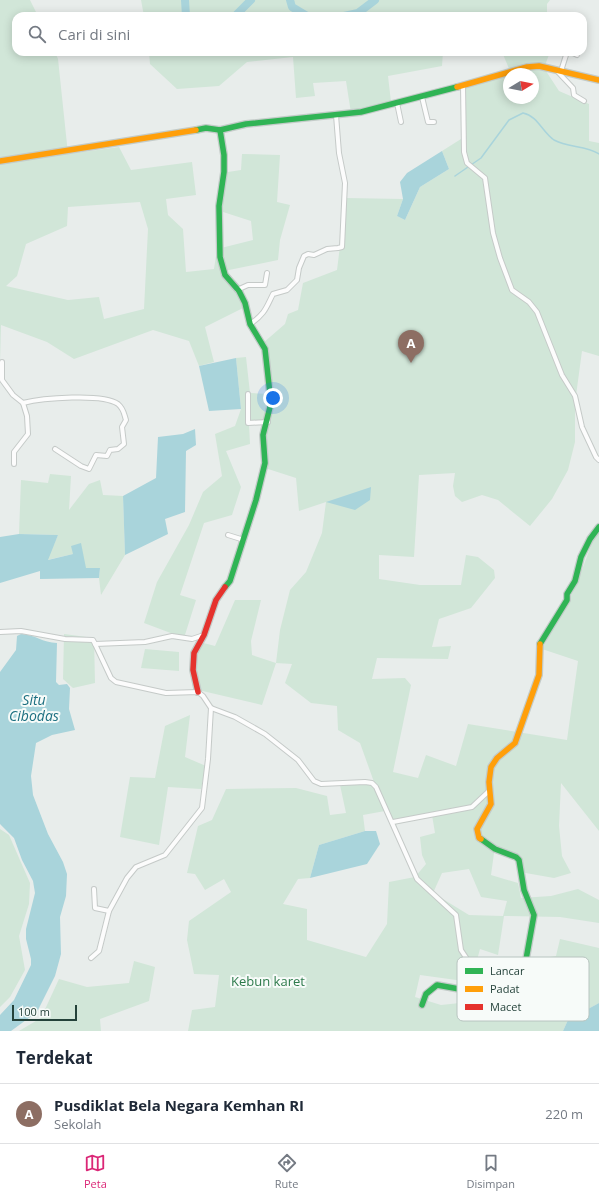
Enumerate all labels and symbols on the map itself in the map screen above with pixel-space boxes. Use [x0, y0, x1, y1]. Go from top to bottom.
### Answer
north arrow [503, 68, 539, 104]
pin: A [398, 330, 424, 363]
your location [263, 388, 283, 408]
water label: Situ Cibodas [9, 690, 59, 725]
legend [457, 957, 589, 1021]
text: Lancar [490, 963, 525, 978]
park label: Kebun karet [231, 972, 305, 990]
text: Padat [490, 981, 520, 996]
text: Macet [490, 999, 521, 1014]
scale bar [12, 1003, 77, 1022]

